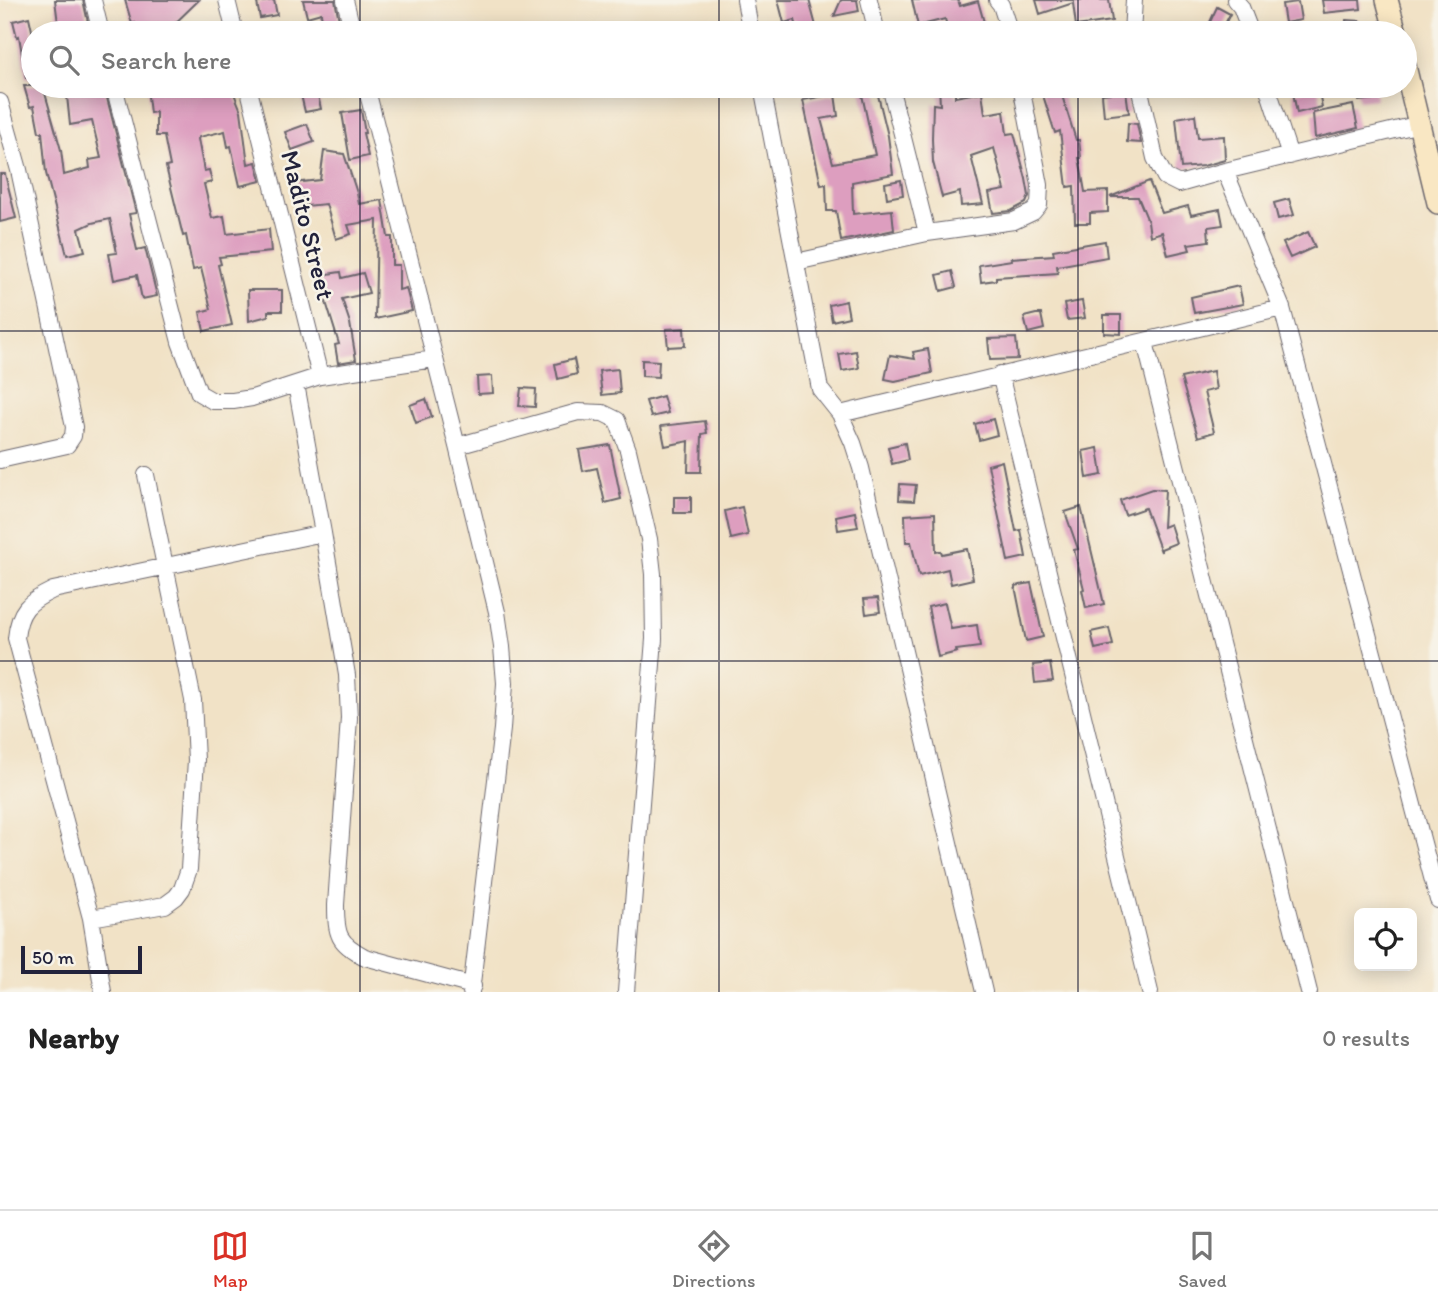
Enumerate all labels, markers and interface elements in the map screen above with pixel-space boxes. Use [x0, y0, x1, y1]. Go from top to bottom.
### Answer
search box [21, 21, 1417, 98]
icon: search [45, 41, 83, 79]
text: Search here [101, 44, 231, 76]
street label: Madito Street [274, 147, 342, 303]
map controls [1354, 908, 1417, 971]
button: locate [1354, 908, 1417, 971]
scale bar [21, 943, 142, 975]
text: 50 m [32, 946, 74, 969]
text: Nearby [28, 1019, 119, 1056]
text: 0 results [1322, 1024, 1410, 1052]
tab: Map [211, 1227, 249, 1292]
tab: Directions [672, 1227, 756, 1292]
tab: Saved [1178, 1227, 1227, 1292]

